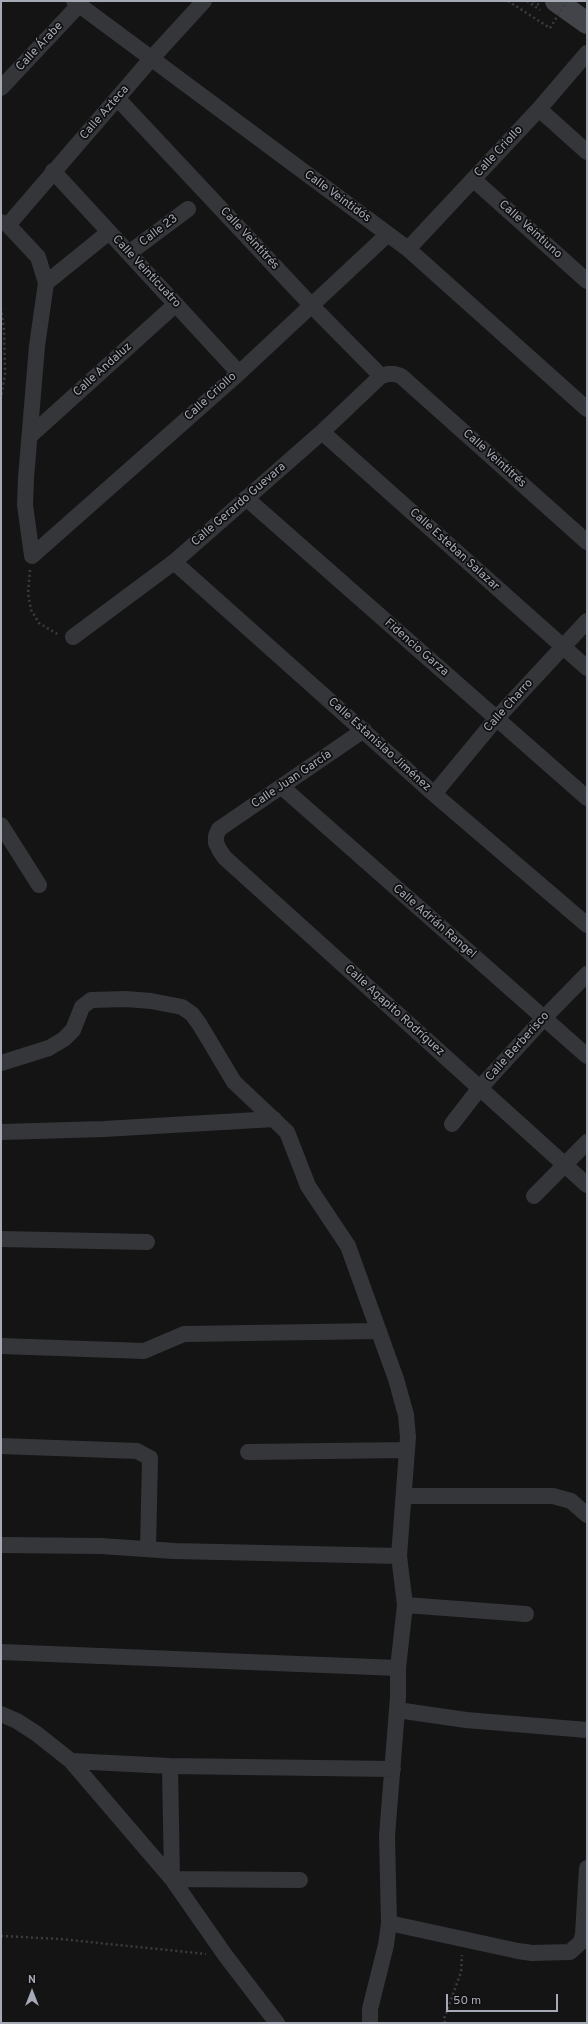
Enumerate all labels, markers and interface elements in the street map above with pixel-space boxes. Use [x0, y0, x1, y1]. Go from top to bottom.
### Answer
street label: Calle Árabe [14, 19, 66, 75]
street label: Calle Azteca [78, 83, 132, 143]
street label: Calle Criollo [472, 123, 526, 181]
street label: Calle Veintidós [301, 168, 373, 226]
street label: Calle Veintiuno [495, 198, 565, 262]
street label: Calle Veintitrés [216, 205, 282, 273]
street label: Calle 23 [137, 212, 181, 250]
street label: Calle Veinticuatro [109, 233, 183, 311]
street label: Calle Andaluz [71, 340, 135, 400]
street label: Calle Criollo [182, 370, 240, 424]
street label: Calle Veintitrés [459, 427, 529, 491]
street label: Calle Gerardo Guevara [189, 460, 289, 550]
street label: Calle Esteban Salazar [406, 506, 502, 594]
street label: Fidencio Garza [381, 616, 451, 680]
street label: Calle Charro [481, 677, 537, 735]
street label: Calle Estanislao Jiménez [325, 695, 433, 795]
street label: Calle Juan García [249, 748, 335, 812]
street label: Calle Adrián Rangel [389, 882, 479, 962]
street label: Calle Agapito Rodríguez [341, 962, 447, 1060]
street label: Calle Berberisco [483, 1009, 553, 1085]
north arrow [12, 1972, 52, 2012]
text: N [28, 1973, 36, 1987]
scale bar [448, 1986, 560, 2012]
text: 50 m [453, 1993, 481, 2009]

